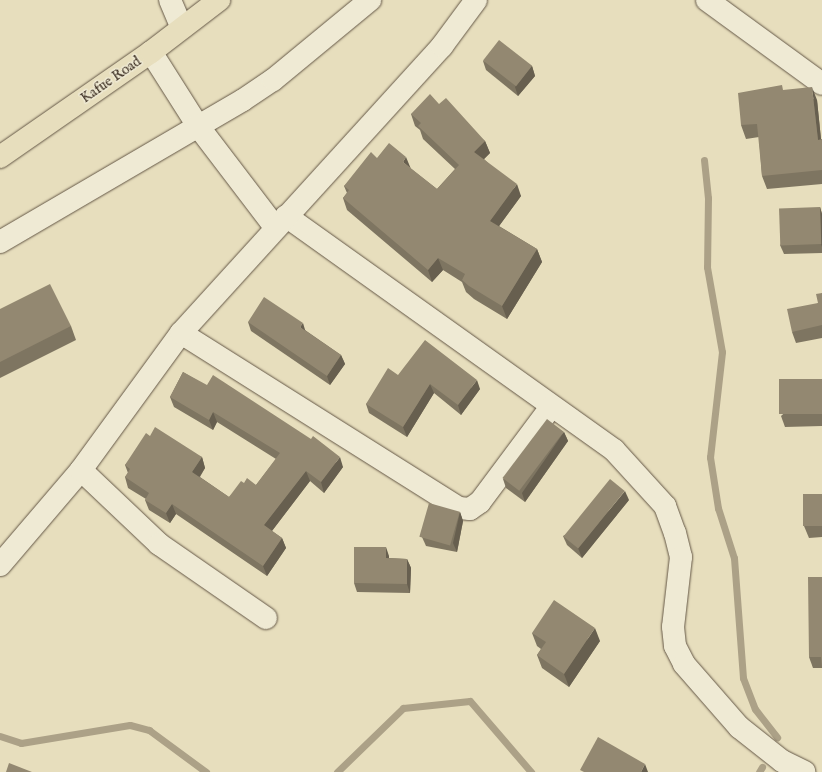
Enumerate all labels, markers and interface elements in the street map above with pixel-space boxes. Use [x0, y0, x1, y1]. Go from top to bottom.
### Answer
street label: Kafue Road [78, 53, 144, 107]

